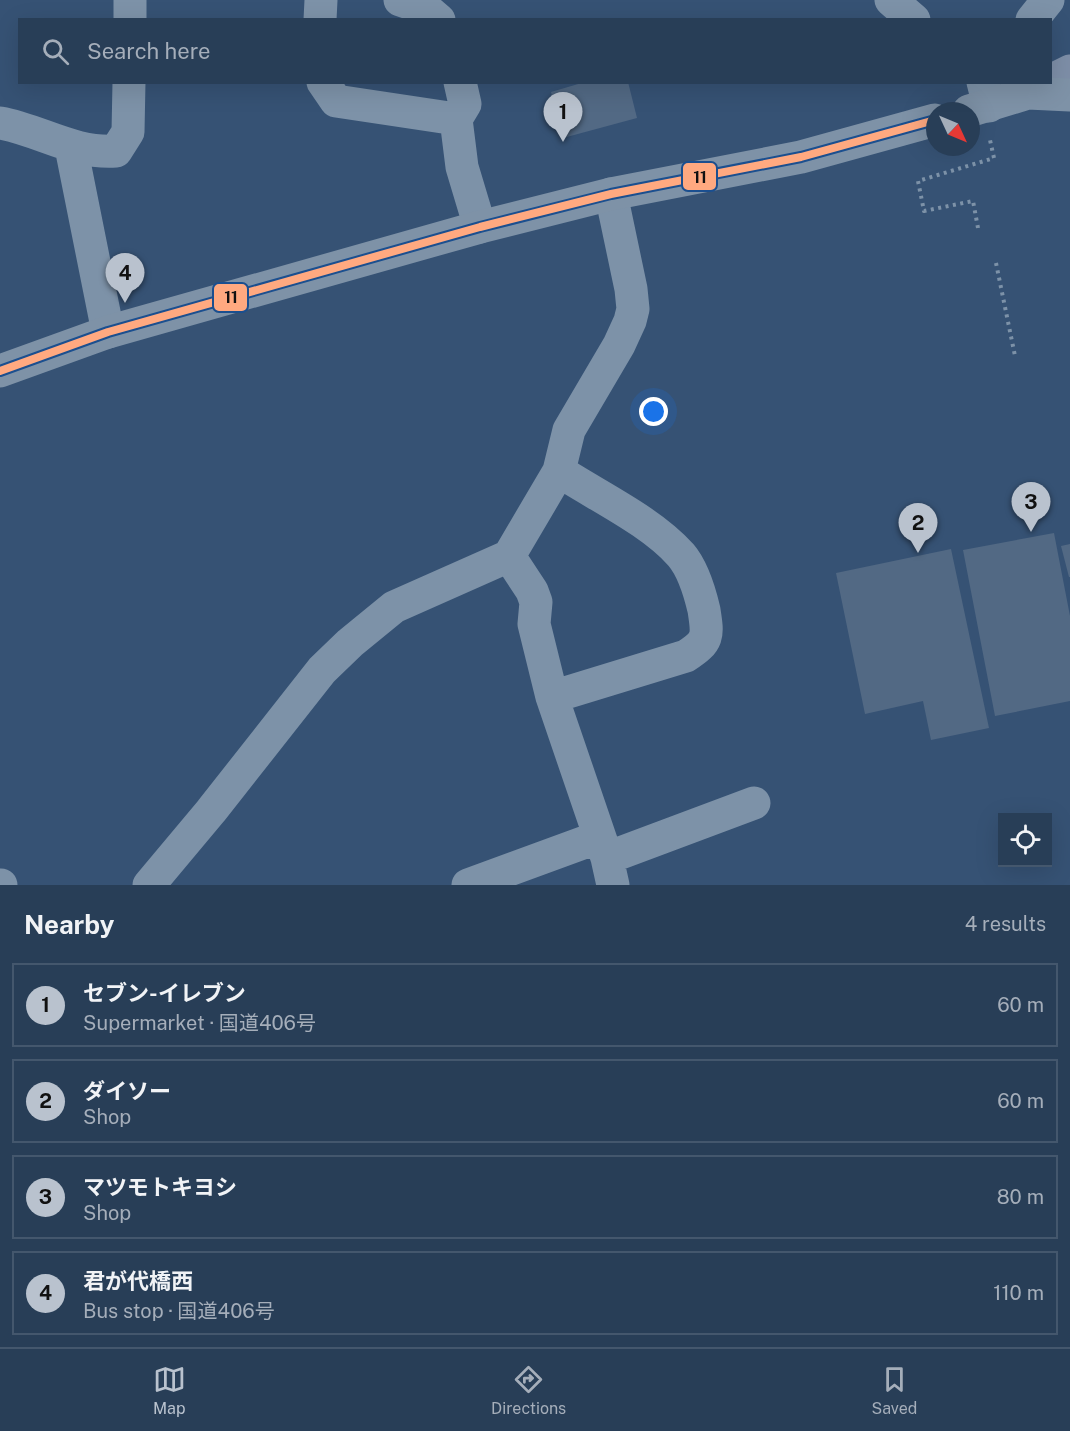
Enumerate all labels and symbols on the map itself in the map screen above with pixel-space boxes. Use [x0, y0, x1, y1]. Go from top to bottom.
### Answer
pin: 1 [544, 92, 582, 142]
north arrow [926, 102, 980, 156]
line badge: 11 [682, 162, 717, 191]
text: 11 [693, 168, 707, 187]
pin: 4 [106, 254, 144, 303]
line badge: 11 [213, 283, 248, 312]
text: 11 [224, 288, 238, 307]
your location [639, 397, 668, 426]
pin: 3 [1012, 482, 1050, 532]
pin: 2 [898, 504, 938, 553]

